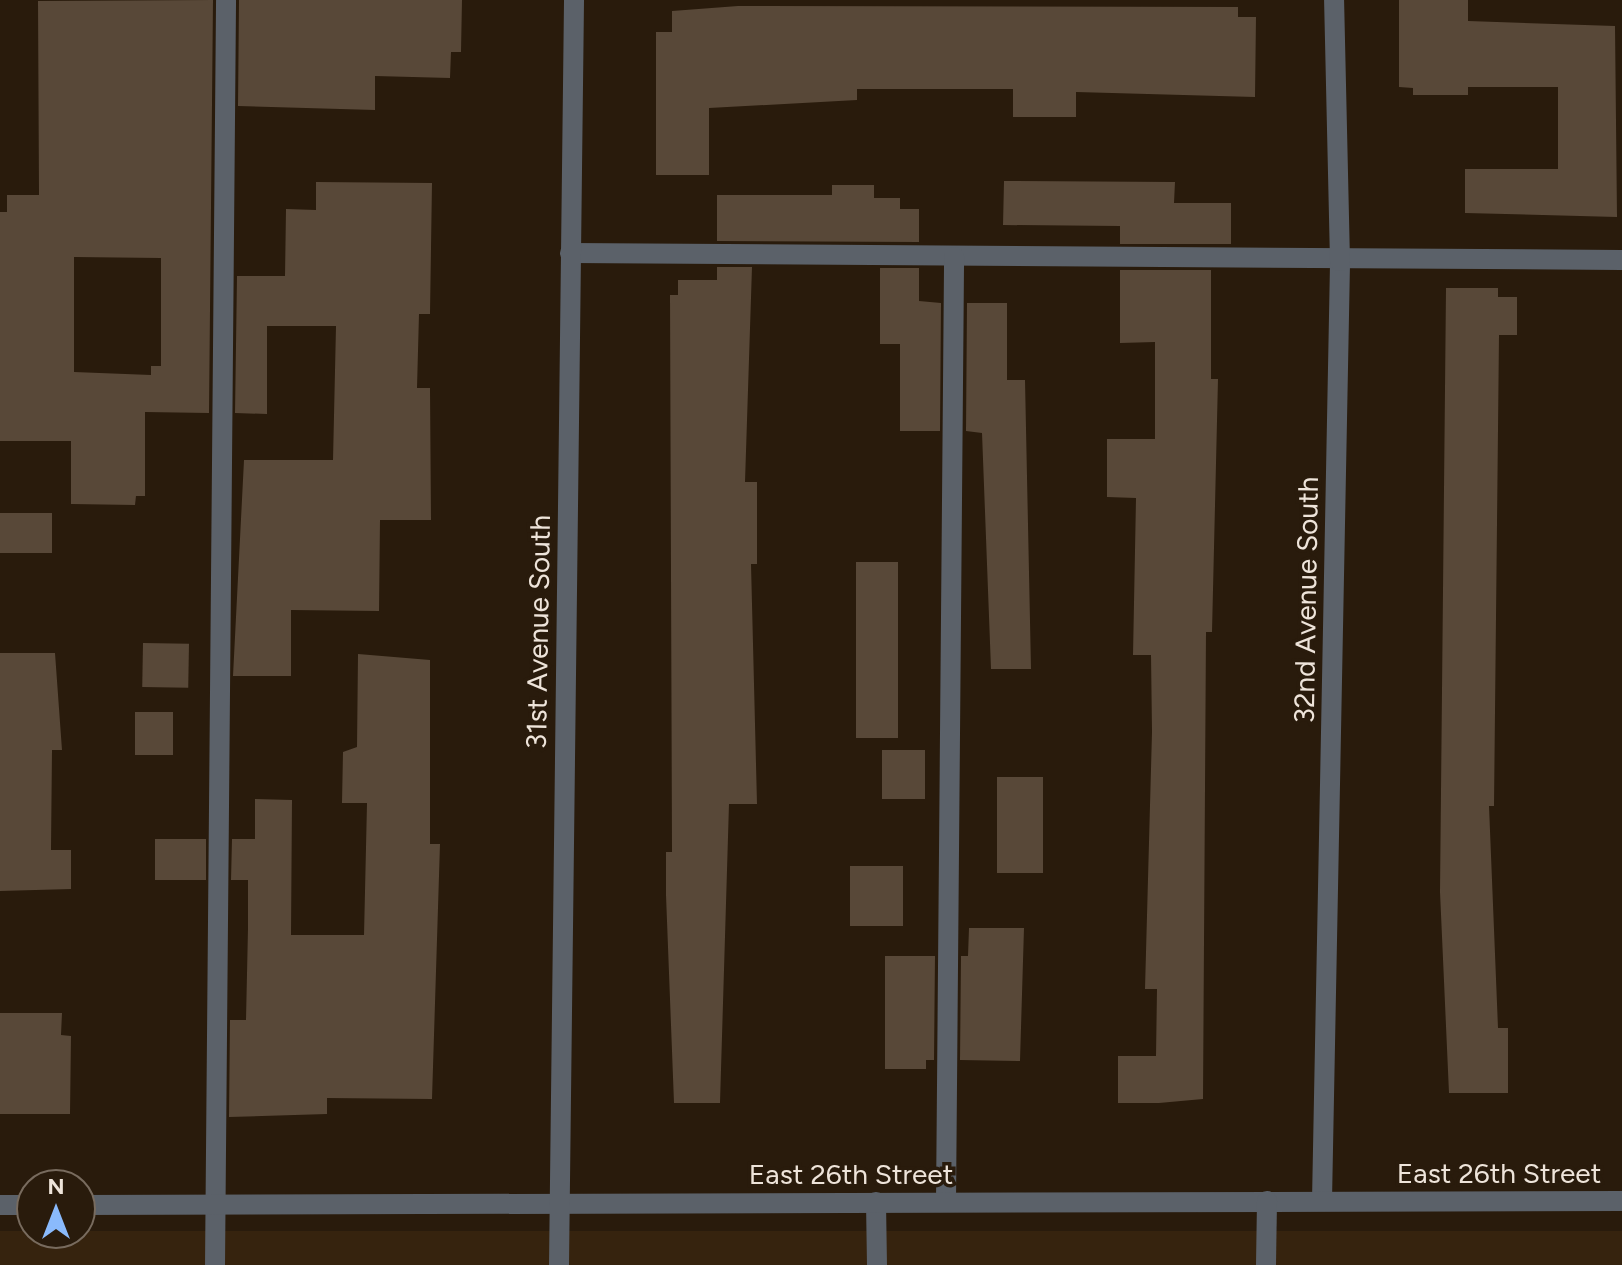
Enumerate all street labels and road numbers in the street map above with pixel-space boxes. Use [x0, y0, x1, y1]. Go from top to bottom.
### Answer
street label: 32nd Avenue South [1287, 476, 1325, 724]
street label: 31st Avenue South [519, 515, 557, 749]
street label: East 26th Street [1397, 1156, 1601, 1190]
street label: East 26th Street [749, 1157, 953, 1191]

